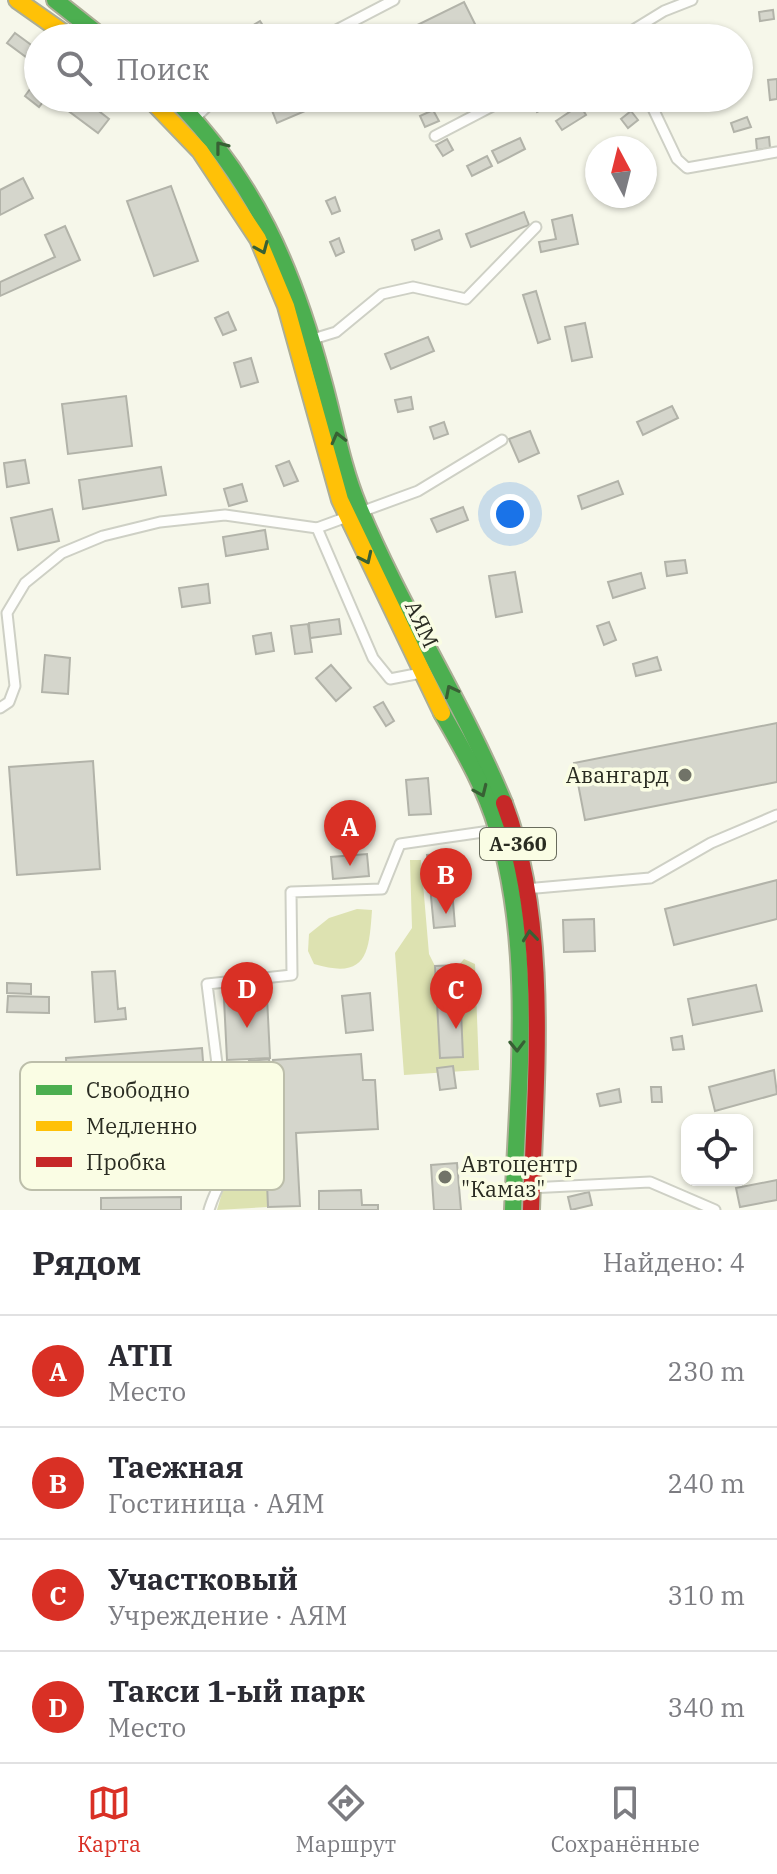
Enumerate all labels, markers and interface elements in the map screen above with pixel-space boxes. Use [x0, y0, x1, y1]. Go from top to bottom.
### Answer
search box [24, 24, 753, 112]
icon: search [52, 46, 96, 90]
text: Поиск [116, 49, 209, 88]
north arrow [585, 136, 657, 208]
one-way arrow [216, 141, 230, 156]
one-way arrow [253, 240, 269, 254]
one-way arrow [330, 431, 347, 445]
your location [490, 494, 530, 534]
one-way arrow [356, 550, 372, 564]
street label: АЯМ [399, 595, 446, 652]
one-way arrow [446, 685, 461, 700]
place label: Авангард [566, 760, 669, 789]
marker: Авангард [676, 766, 694, 784]
one-way arrow [472, 783, 488, 797]
pin: A [324, 800, 376, 866]
road number: А-360 [480, 828, 556, 860]
pin: B [420, 848, 472, 914]
one-way arrow [522, 929, 539, 942]
pin: D [221, 962, 273, 1028]
pin: C [430, 963, 482, 1029]
one-way arrow [508, 1040, 526, 1053]
legend [20, 1062, 284, 1190]
text: Свободно [86, 1075, 190, 1104]
text: Медленно [86, 1111, 197, 1140]
map controls [681, 1114, 753, 1186]
button: locate [681, 1114, 753, 1186]
text: Пробка [86, 1147, 166, 1176]
place label: Автоцентр "Камаз" [461, 1149, 578, 1203]
marker: Автоцентр "Камаз" [436, 1168, 454, 1186]
text: Рядом [32, 1240, 141, 1284]
text: Найдено: 4 [603, 1245, 745, 1279]
text: АТП [108, 1335, 173, 1374]
text: A [49, 1354, 67, 1388]
text: 230 m [667, 1354, 745, 1388]
text: Место [108, 1374, 186, 1408]
text: Таежная [108, 1447, 244, 1486]
text: B [49, 1466, 67, 1500]
text: 240 m [667, 1466, 745, 1500]
text: Гостиница · АЯМ [108, 1486, 325, 1520]
text: Участковый [108, 1559, 298, 1598]
text: C [49, 1578, 67, 1612]
text: 310 m [667, 1578, 745, 1612]
text: Учреждение · АЯМ [108, 1598, 347, 1632]
text: Такси 1-ый парк [108, 1671, 365, 1710]
text: D [48, 1690, 68, 1724]
text: 340 m [667, 1690, 745, 1724]
text: Место [108, 1710, 186, 1744]
tab: Карта [77, 1781, 141, 1858]
tab: Маршрут [296, 1781, 396, 1858]
tab: Сохранённые [551, 1781, 700, 1858]

